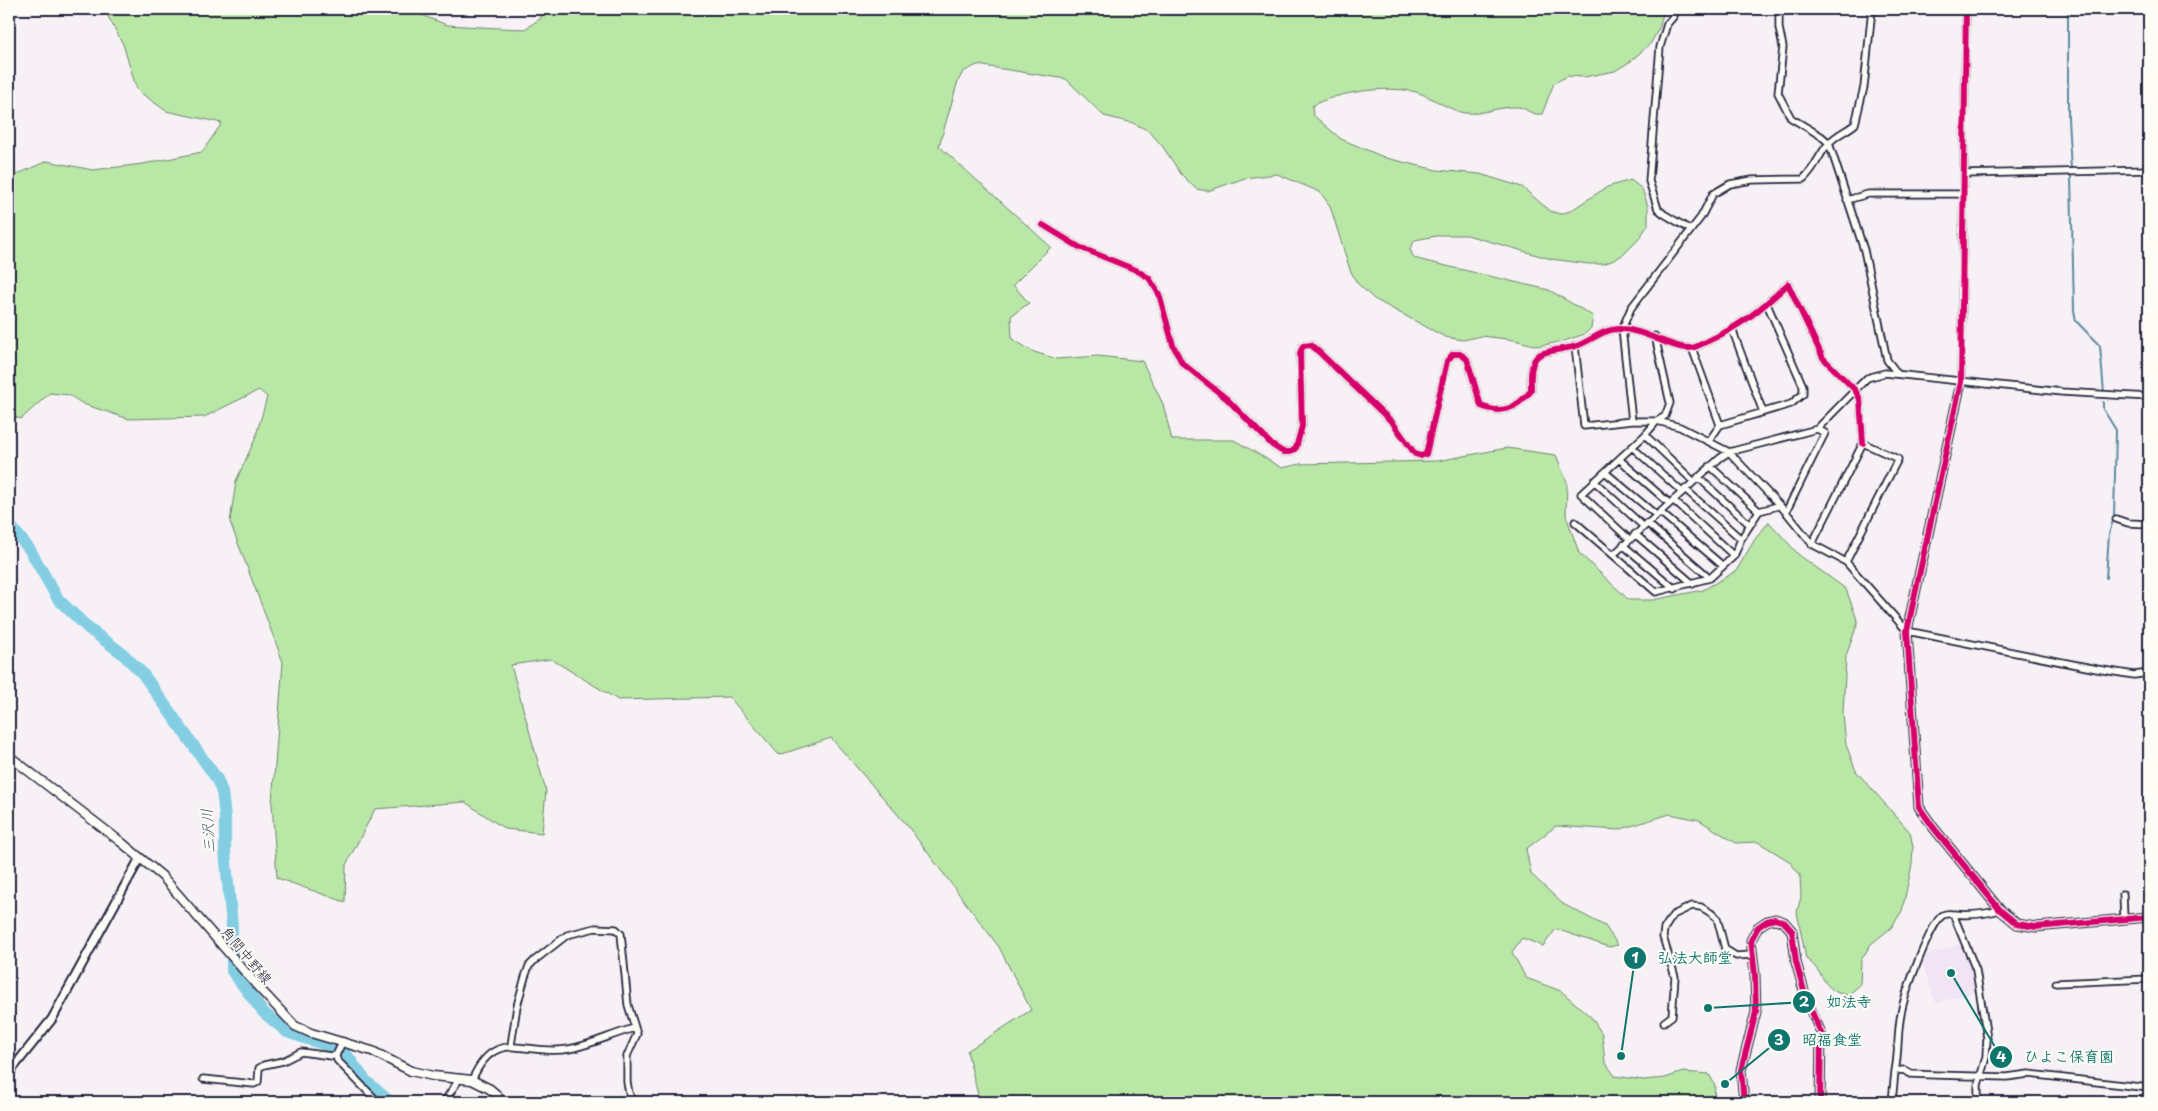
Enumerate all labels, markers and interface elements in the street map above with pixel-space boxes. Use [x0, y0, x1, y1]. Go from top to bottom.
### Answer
water label: 三沢川 [194, 808, 220, 854]
street label: 角間中野線 [216, 921, 278, 989]
callout: 弘法大師堂 [1623, 943, 1743, 973]
text: 1 [1631, 945, 1639, 968]
text: 弘法大師堂 [1657, 945, 1733, 968]
callout: 如法寺 [1792, 987, 1882, 1017]
text: 2 [1799, 989, 1810, 1012]
text: 如法寺 [1826, 989, 1872, 1012]
callout: 昭福食堂 [1767, 1025, 1872, 1055]
text: 3 [1774, 1027, 1784, 1050]
text: 昭福食堂 [1802, 1027, 1862, 1050]
callout: ひよこ保育園 [1989, 1042, 2124, 1072]
text: 4 [1996, 1044, 2006, 1067]
text: ひよこ保育園 [2024, 1044, 2114, 1067]

